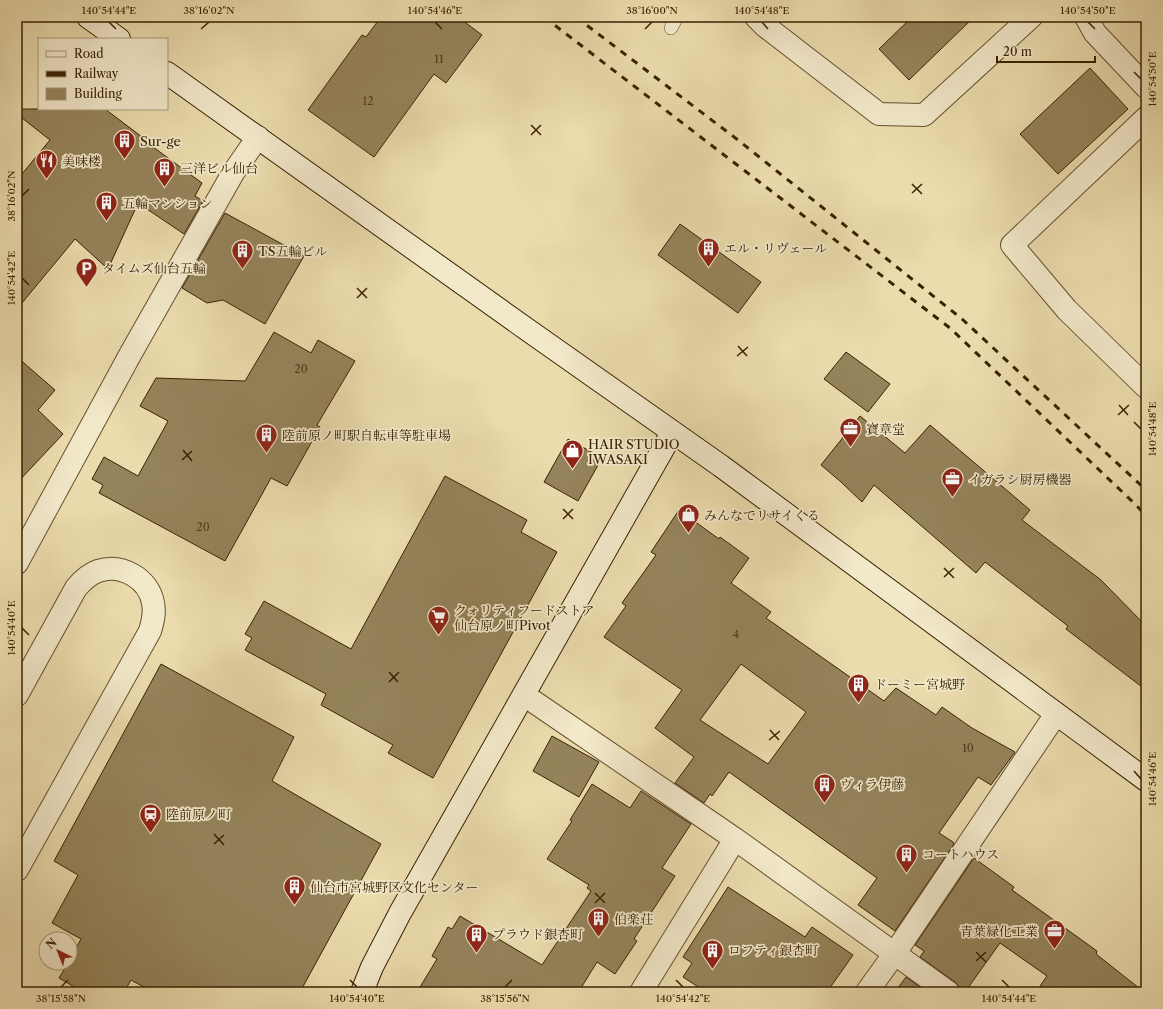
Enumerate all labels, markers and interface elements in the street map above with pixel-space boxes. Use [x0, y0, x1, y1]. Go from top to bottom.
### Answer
text: 140°54'44"E [82, 4, 136, 17]
text: 38°16'02"N [184, 4, 234, 17]
text: 140°54'46"E [408, 4, 462, 17]
text: 38°16'00"N [626, 4, 678, 17]
text: 140°54'48"E [735, 4, 789, 17]
text: 140°54'50"E [1060, 4, 1116, 17]
legend [38, 38, 168, 110]
scale bar [997, 38, 1095, 64]
text: 20 m [1003, 44, 1032, 59]
text: Road [74, 46, 104, 61]
text: 140°54'50"E [1146, 51, 1159, 107]
house number: 11 [434, 52, 444, 66]
text: Railway [74, 66, 119, 81]
text: Building [74, 86, 122, 101]
house number: 12 [363, 94, 373, 108]
building icon: Sur-ge [112, 128, 138, 161]
place label: Sur-ge [140, 133, 181, 149]
restaurant icon: 美味楼 [34, 148, 60, 181]
place label: 美味楼 [62, 153, 101, 169]
building icon: 三洋ビル仙台 [151, 155, 177, 188]
place label: 三洋ビル仙台 [180, 160, 258, 176]
text: 38°16'02"N [5, 171, 18, 221]
building icon: 五輪マンション [93, 190, 119, 223]
place label: 五輪マンション [122, 195, 212, 211]
building icon: エル・リヴェール [696, 235, 722, 268]
building icon: TS五輪ビル [230, 238, 256, 271]
place label: エル・リヴェール [724, 240, 827, 256]
place label: TS五輪ビル [258, 243, 328, 259]
text: 140°54'42"E [5, 251, 18, 305]
parking icon: タイムズ仙台五輪 [73, 255, 99, 288]
place label: タイムズ仙台五輪 [102, 260, 206, 276]
house number: 20 [294, 362, 308, 376]
text: 140°54'48"E [1146, 402, 1159, 456]
office icon: 寶章堂 [838, 416, 864, 449]
place label: 寶章堂 [866, 421, 905, 437]
building icon: 陸前原ノ町駅自転車等駐車場 [254, 422, 280, 455]
place label: 陸前原ノ町駅自転車等駐車場 [282, 427, 451, 443]
place label: HAIR STUDIO IWASAKI [588, 436, 680, 467]
shop icon: HAIR STUDIO IWASAKI [559, 438, 585, 471]
office icon: イガラシ厨房機器 [940, 466, 966, 499]
place label: イガラシ厨房機器 [968, 471, 1072, 487]
shop icon: みんなでリサイくる [675, 502, 701, 535]
place label: みんなでリサイくる [704, 507, 820, 523]
house number: 20 [196, 520, 210, 534]
text: 140°54'40"E [5, 600, 18, 656]
place label: クォリティフードストア 仙台原ノ町Pivot [454, 602, 594, 633]
supermarket icon: クォリティフードストア 仙台原ノ町Pivot [425, 604, 451, 637]
house number: 4 [733, 627, 739, 641]
building icon: ドーミー宮城野 [845, 671, 871, 704]
place label: ドーミー宮城野 [874, 676, 965, 692]
house number: 10 [962, 741, 974, 755]
text: 140°54'46"E [1146, 752, 1159, 806]
building icon: ヴィラ伊藤 [812, 771, 838, 804]
place label: ヴィラ伊藤 [840, 776, 904, 792]
station icon: 陸前原ノ町 [137, 801, 163, 834]
place label: 陸前原ノ町 [166, 806, 231, 822]
building icon: コートハウス [893, 841, 919, 874]
place label: コートハウス [922, 846, 999, 862]
building icon: 仙台市宮城野区文化センター [281, 874, 307, 907]
place label: 仙台市宮城野区文化センター [310, 879, 478, 895]
building icon: 伯楽荘 [586, 906, 612, 939]
place label: 伯楽荘 [614, 911, 653, 927]
office icon: 青葉緑化工業 [1041, 918, 1067, 951]
building icon: プラウド銀杏町 [464, 921, 490, 954]
place label: 青葉緑化工業 [960, 923, 1038, 939]
place label: プラウド銀杏町 [492, 926, 583, 942]
north arrow [38, 931, 78, 971]
text: N [43, 935, 60, 952]
building icon: ロフティ銀杏町 [699, 937, 725, 970]
place label: ロフティ銀杏町 [728, 942, 818, 958]
text: 38°15'58"N [36, 992, 86, 1005]
text: 140°54'40"E [329, 992, 385, 1005]
text: 38°15'56"N [480, 992, 530, 1005]
text: 140°54'42"E [656, 992, 710, 1005]
text: 140°54'44"E [982, 992, 1036, 1005]

